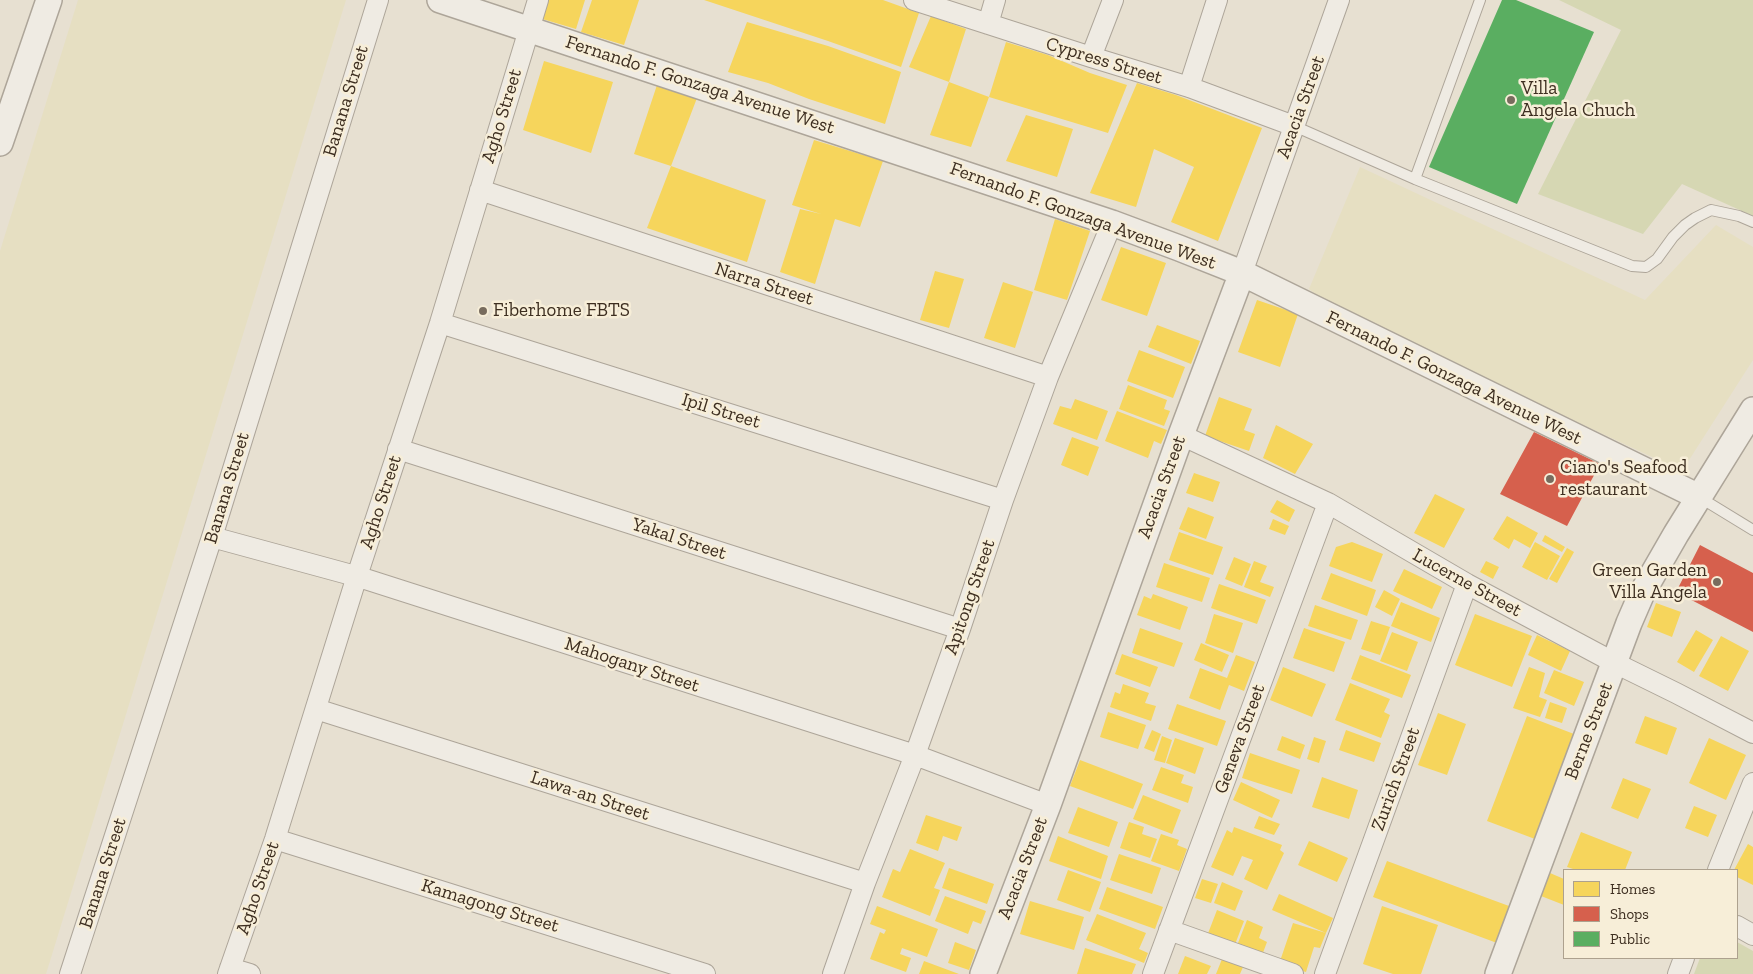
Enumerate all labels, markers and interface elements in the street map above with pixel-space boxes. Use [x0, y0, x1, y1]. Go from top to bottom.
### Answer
street label: Fernando F. Gonzaga Avenue West [563, 31, 837, 139]
street label: Cypress Street [1043, 33, 1165, 89]
street label: Banana Street [318, 43, 374, 159]
street label: Acacia Street [1272, 53, 1330, 161]
street label: Agho Street [477, 66, 527, 166]
place label: Villa Angela Chuch [1521, 78, 1635, 122]
marker: Villa Angela Chuch [1505, 94, 1517, 106]
street label: Fernando F. Gonzaga Avenue West [947, 157, 1219, 275]
street label: Narra Street [712, 257, 816, 311]
place label: Fiberhome FBTS [493, 300, 630, 322]
marker: Fiberhome FBTS [477, 305, 489, 317]
street label: Fernando F. Gonzaga Avenue West [1322, 306, 1586, 450]
street label: Ipil Street [679, 388, 763, 434]
street label: Banana Street [199, 430, 255, 546]
street label: Acacia Street [1133, 433, 1191, 541]
street label: Agho Street [355, 452, 407, 552]
place label: Ciano's Seafood restaurant [1560, 457, 1688, 501]
marker: Ciano's Seafood restaurant [1544, 473, 1556, 485]
street label: Yakal Street [629, 513, 729, 565]
street label: Apitong Street [940, 536, 1000, 658]
street label: Lucerne Street [1409, 544, 1525, 622]
place label: Green Garden Villa Angela [1592, 560, 1707, 604]
marker: Green Garden Villa Angela [1711, 576, 1723, 588]
street label: Mahogany Street [562, 632, 702, 698]
street label: Berne Street [1560, 679, 1618, 783]
street label: Geneva Street [1210, 681, 1270, 797]
street label: Zurich Street [1367, 724, 1425, 834]
street label: Lawa-an Street [528, 766, 652, 826]
street label: Acacia Street [993, 814, 1053, 922]
street label: Banana Street [74, 815, 132, 931]
street label: Agho Street [231, 838, 285, 938]
legend [1563, 869, 1738, 959]
street label: Kamagong Street [418, 874, 562, 938]
text: Homes [1610, 880, 1655, 898]
text: Shops [1610, 905, 1649, 923]
text: Public [1610, 930, 1650, 948]

